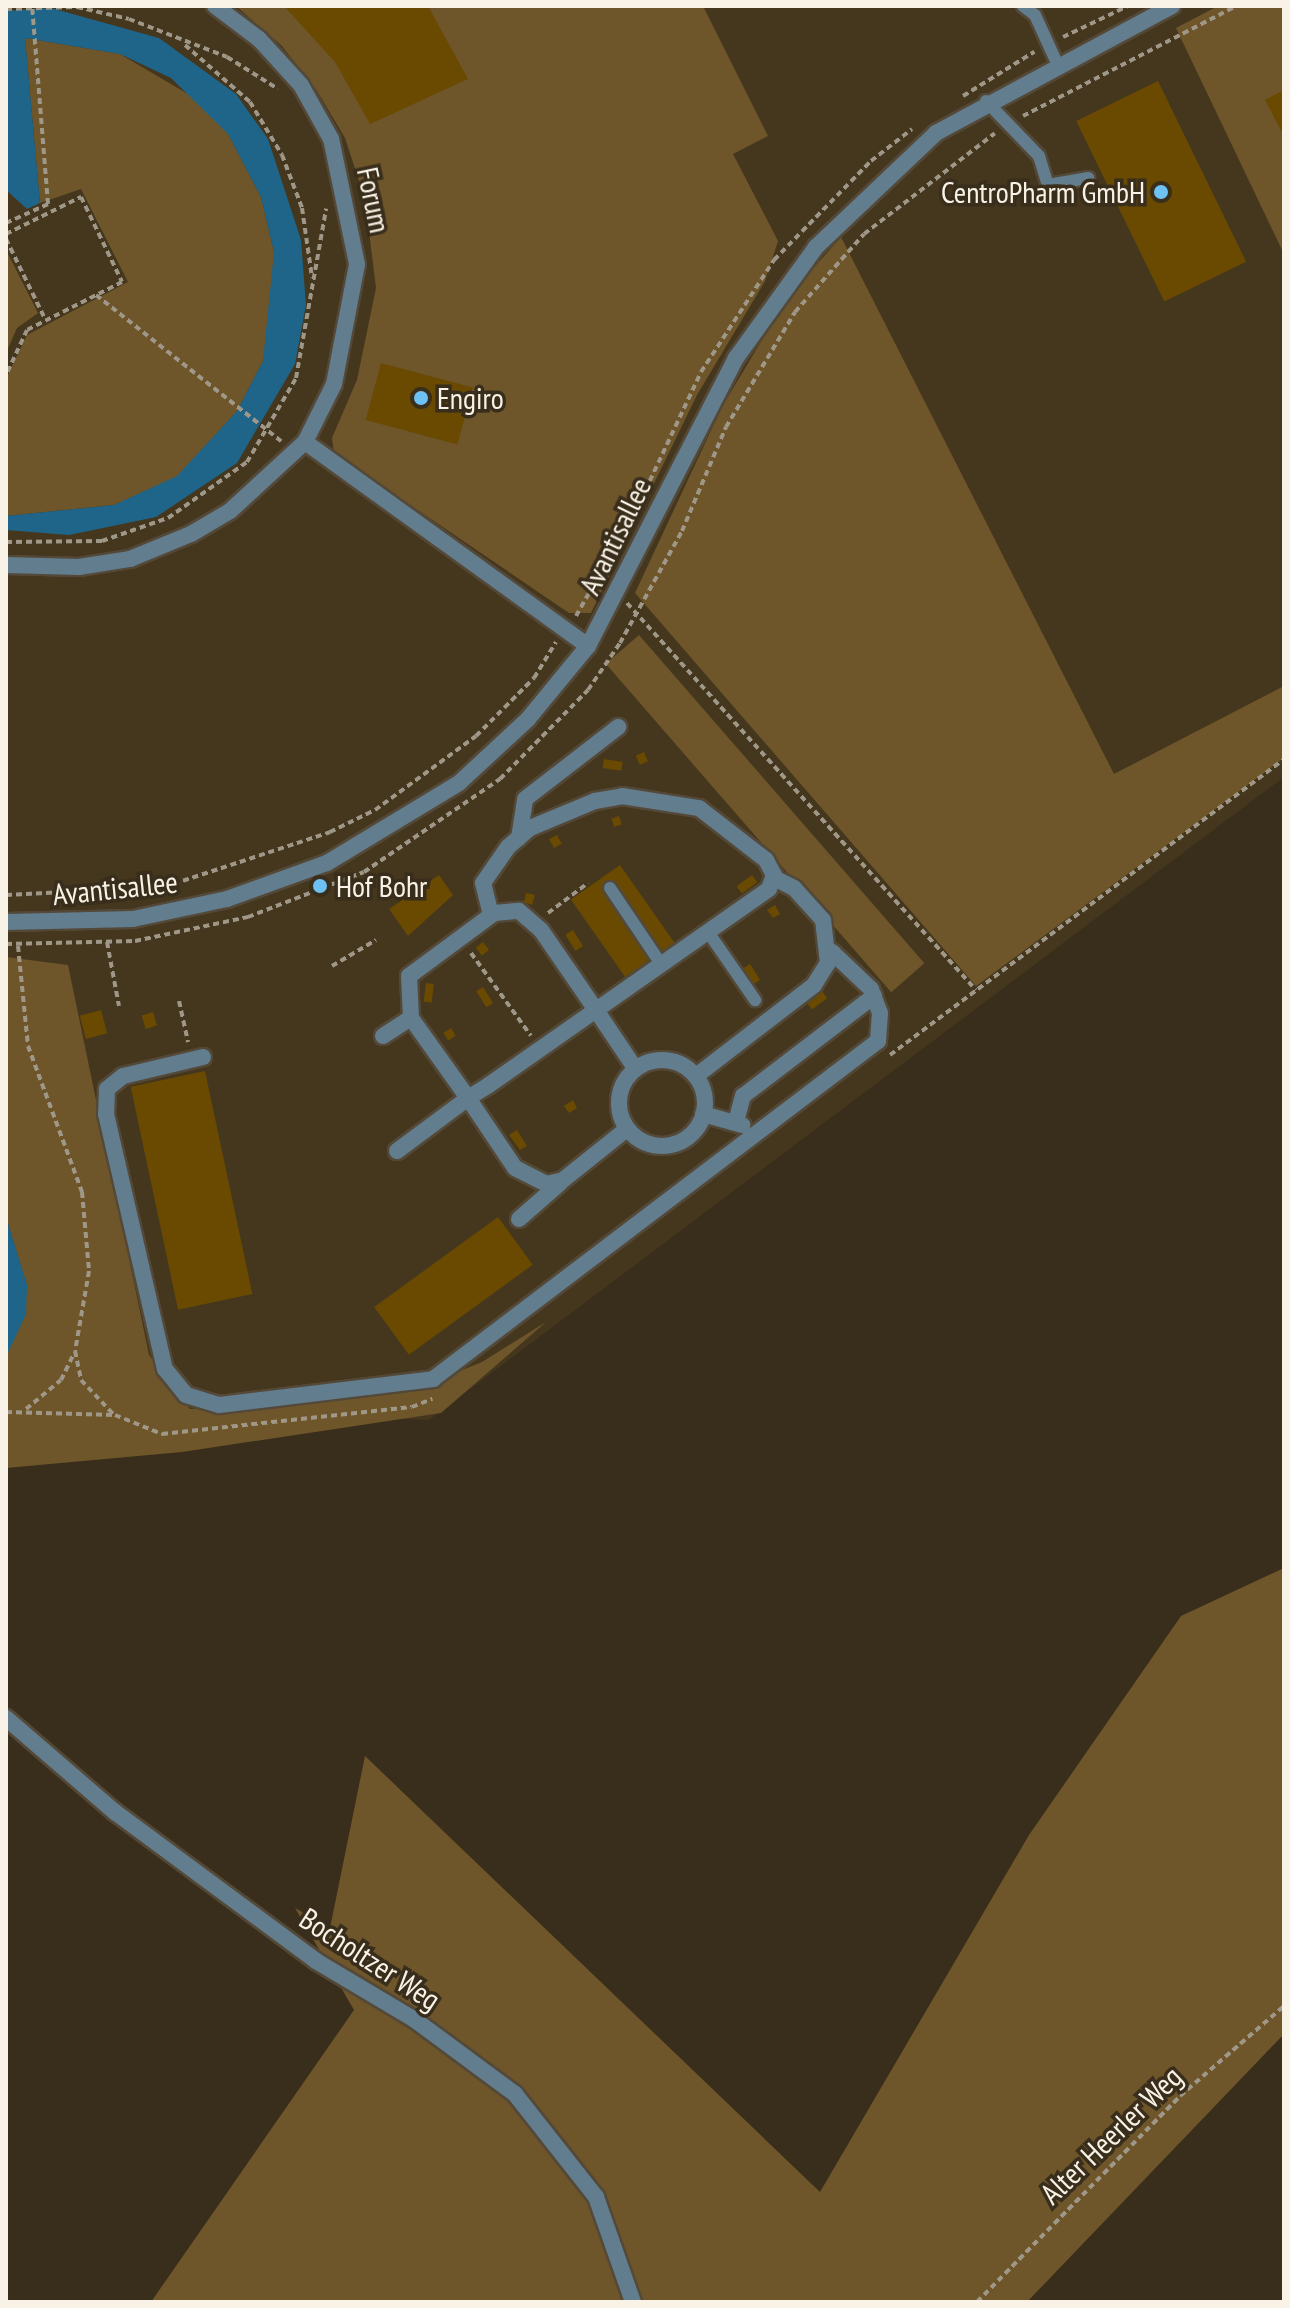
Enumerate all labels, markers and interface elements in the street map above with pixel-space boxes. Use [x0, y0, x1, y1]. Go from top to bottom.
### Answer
street label: Forum [350, 164, 398, 236]
place label: CentroPharm GmbH [941, 174, 1145, 210]
marker: CentroPharm GmbH [1152, 183, 1170, 201]
place label: Engiro [437, 380, 504, 416]
marker: Engiro [412, 389, 430, 407]
street label: Avantisallee [571, 472, 659, 600]
street label: Avantisallee [51, 864, 179, 912]
place label: Hof Bohr [336, 868, 427, 904]
marker: Hof Bohr [311, 877, 329, 895]
street label: Bocholtzer Weg [293, 1900, 447, 2018]
street label: Alter Heerler Weg [1033, 2058, 1189, 2212]

